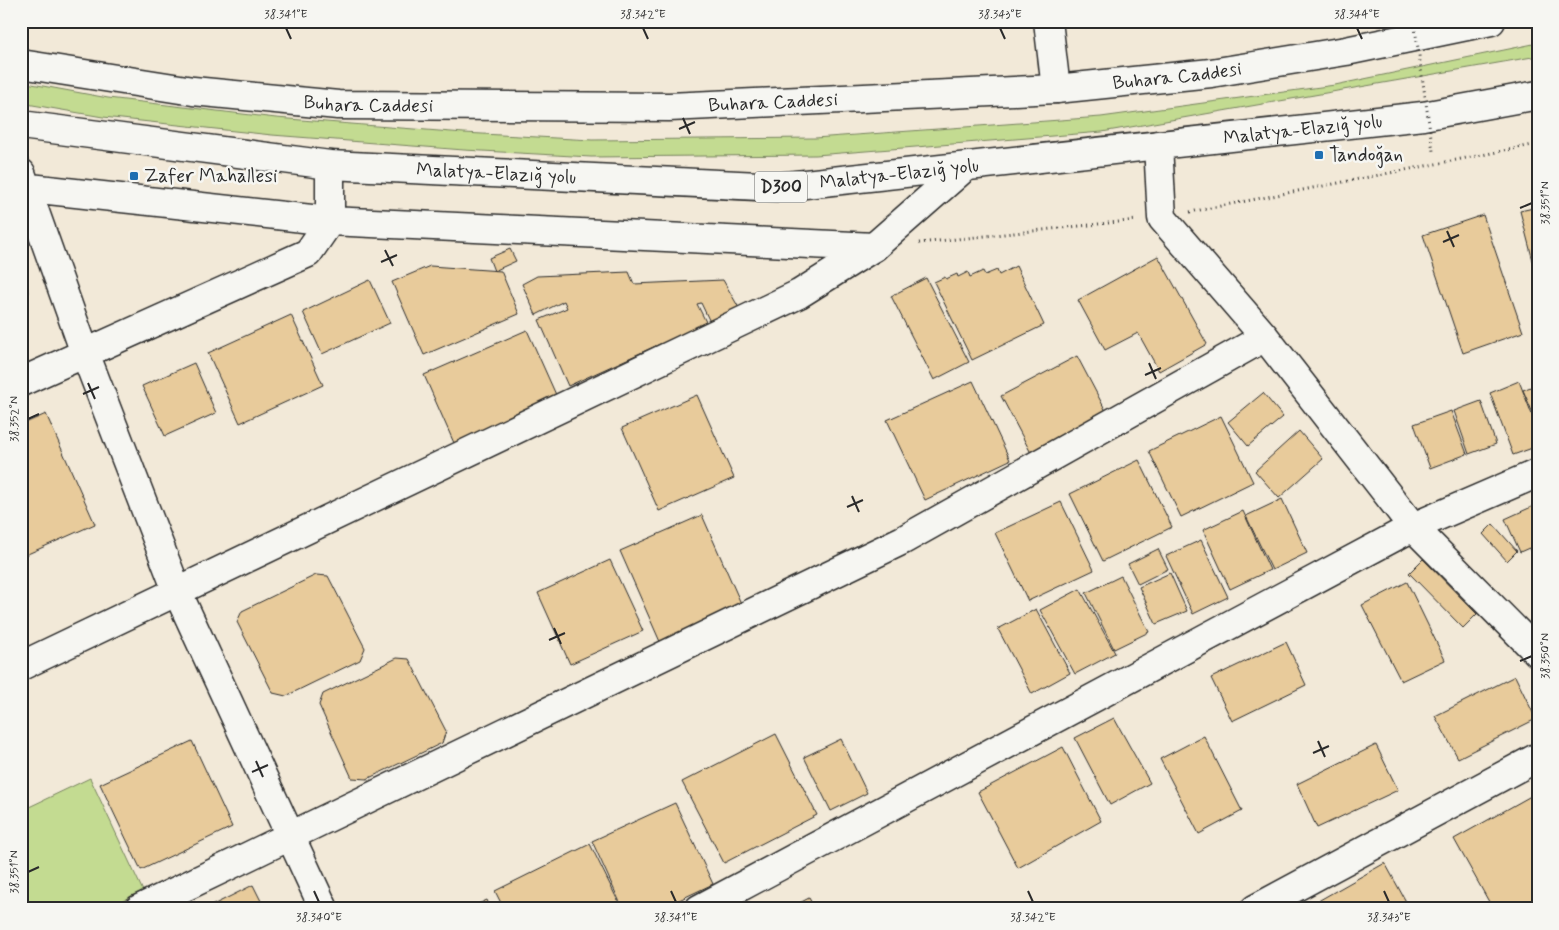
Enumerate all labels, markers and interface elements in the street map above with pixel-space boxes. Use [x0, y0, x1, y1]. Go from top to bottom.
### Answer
text: 38.341°E [264, 7, 308, 23]
text: 38.342°E [620, 7, 666, 23]
text: 38.343°E [978, 7, 1022, 23]
text: 38.344°E [1334, 7, 1380, 23]
street label: Buhara Caddesi [1111, 56, 1243, 96]
street label: Buhara Caddesi [708, 87, 838, 118]
street label: Buhara Caddesi [302, 89, 433, 118]
street label: Malatya-Elazığ yolu [1222, 108, 1384, 150]
place label: Tandoğan [1329, 143, 1403, 169]
marker: Tandoğan [1313, 149, 1325, 161]
street label: Malatya-Elazığ yolu [818, 152, 980, 195]
street label: Malatya-Elazığ yolu [416, 157, 577, 190]
place label: Zafer Mahallesi [144, 164, 277, 189]
marker: Zafer Mahallesi [128, 170, 140, 182]
road number: D300 [755, 172, 807, 202]
text: 38.351°N [1538, 181, 1554, 225]
text: 38.352°N [7, 396, 23, 442]
text: 38.350°N [1538, 633, 1554, 679]
text: 38.351°N [7, 850, 23, 894]
text: 38.340°E [296, 910, 342, 926]
text: 38.341°E [654, 910, 698, 926]
text: 38.342°E [1010, 910, 1056, 926]
text: 38.343°E [1367, 910, 1411, 926]

